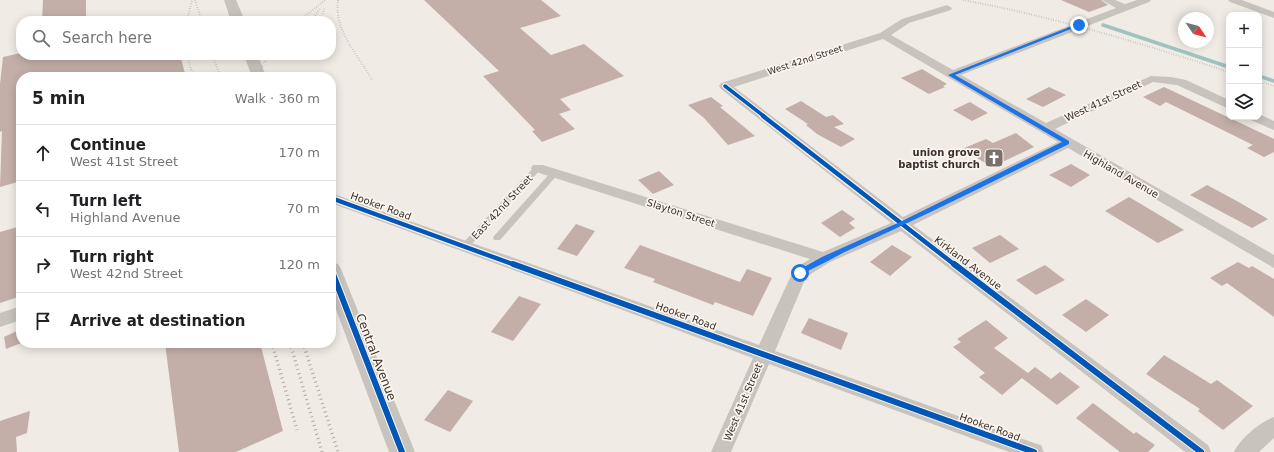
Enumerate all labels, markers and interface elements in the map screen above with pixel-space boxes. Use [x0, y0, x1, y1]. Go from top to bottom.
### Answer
north arrow [1178, 12, 1214, 48]
map controls [1226, 12, 1262, 120]
button: + [1226, 12, 1262, 48]
search box [16, 16, 336, 60]
route end [1070, 16, 1088, 34]
icon: search [30, 27, 52, 49]
text: Search here [62, 29, 152, 47]
street label: West 42nd Street [766, 43, 844, 77]
button: − [1226, 48, 1262, 84]
street label: West 41st Street [1063, 78, 1143, 124]
button: layers [1226, 84, 1262, 120]
text: 5 min [32, 88, 85, 108]
text: Walk · 360 m [235, 91, 320, 106]
text: Continue [70, 136, 146, 154]
icon: ahead [32, 142, 54, 164]
text: 170 m [278, 145, 320, 160]
place label: union grove baptist church [898, 147, 980, 170]
church icon: union grove baptist church [983, 147, 1005, 169]
street label: Highland Avenue [1081, 148, 1161, 200]
text: West 41st Street [70, 154, 178, 169]
street label: East 42nd Street [469, 173, 535, 241]
street label: Hooker Road [349, 190, 413, 222]
text: Turn left [70, 192, 142, 210]
street label: Slayton Street [645, 197, 717, 229]
icon: left [32, 198, 54, 220]
text: 70 m [287, 201, 320, 216]
text: Highland Avenue [70, 210, 180, 225]
street label: Kirkland Avenue [932, 234, 1004, 292]
text: Turn right [70, 248, 154, 266]
icon: right [32, 254, 54, 276]
text: 120 m [278, 257, 320, 272]
route start [791, 264, 809, 282]
text: West 42nd Street [70, 266, 183, 281]
street label: Hooker Road [654, 300, 718, 332]
icon: arrive [32, 310, 54, 332]
text: Arrive at destination [70, 312, 245, 330]
street label: Central Avenue [353, 312, 399, 402]
street label: West 41st Street [722, 361, 764, 442]
street label: Hooker Road [958, 411, 1022, 443]

